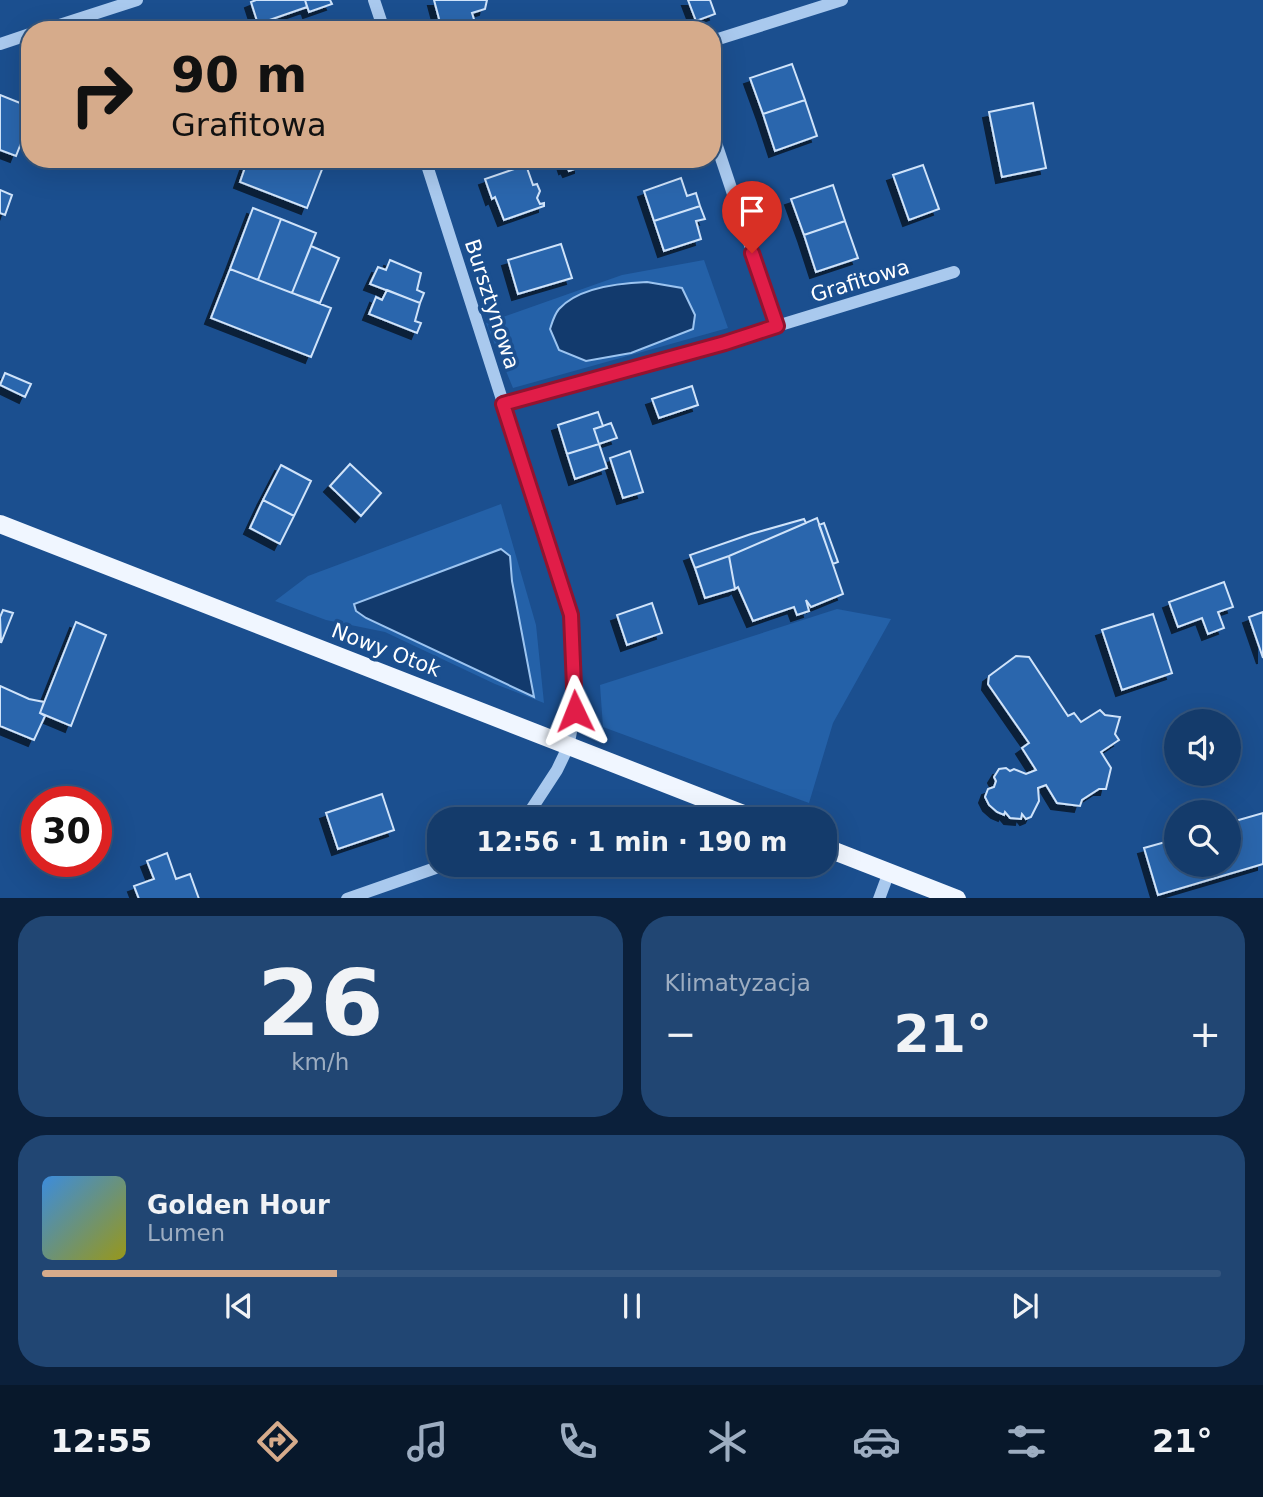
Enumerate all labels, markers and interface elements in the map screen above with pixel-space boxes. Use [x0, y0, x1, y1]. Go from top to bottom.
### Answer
text: 90 m [171, 47, 307, 104]
icon: right [56, 49, 147, 140]
text: Grafitowa [171, 106, 327, 144]
pin [722, 181, 782, 253]
icon: arrive [733, 192, 771, 230]
street label: Bursztynowa [460, 236, 524, 372]
street label: Grafitowa [808, 255, 912, 307]
street label: Nowy Otok [328, 618, 445, 682]
position arrow [538, 674, 612, 748]
map controls [1164, 709, 1241, 877]
button: sound [1164, 709, 1241, 786]
speed limit sign: 30 [21, 786, 112, 877]
button: search [1164, 800, 1241, 877]
text: 12:56 · 1 min · 190 m [477, 827, 787, 857]
text: 26 [257, 951, 384, 1056]
text: Klimatyzacja [665, 970, 811, 996]
text: 21° [894, 1004, 992, 1064]
text: − [665, 1012, 696, 1056]
text: + [1189, 1012, 1221, 1056]
text: km/h [291, 1049, 349, 1075]
text: Golden Hour [147, 1190, 330, 1220]
text: Lumen [147, 1220, 225, 1246]
icon: previous [220, 1287, 258, 1325]
icon: pause [613, 1287, 651, 1325]
icon: next [1006, 1287, 1044, 1325]
icon: directions [253, 1417, 302, 1466]
icon: music [403, 1417, 452, 1466]
icon: phone [553, 1417, 602, 1466]
icon: climate [703, 1417, 752, 1466]
icon: car [852, 1417, 901, 1466]
icon: filters [1002, 1417, 1051, 1466]
text: 12:55 [50, 1422, 152, 1460]
text: 21° [1152, 1422, 1212, 1460]

